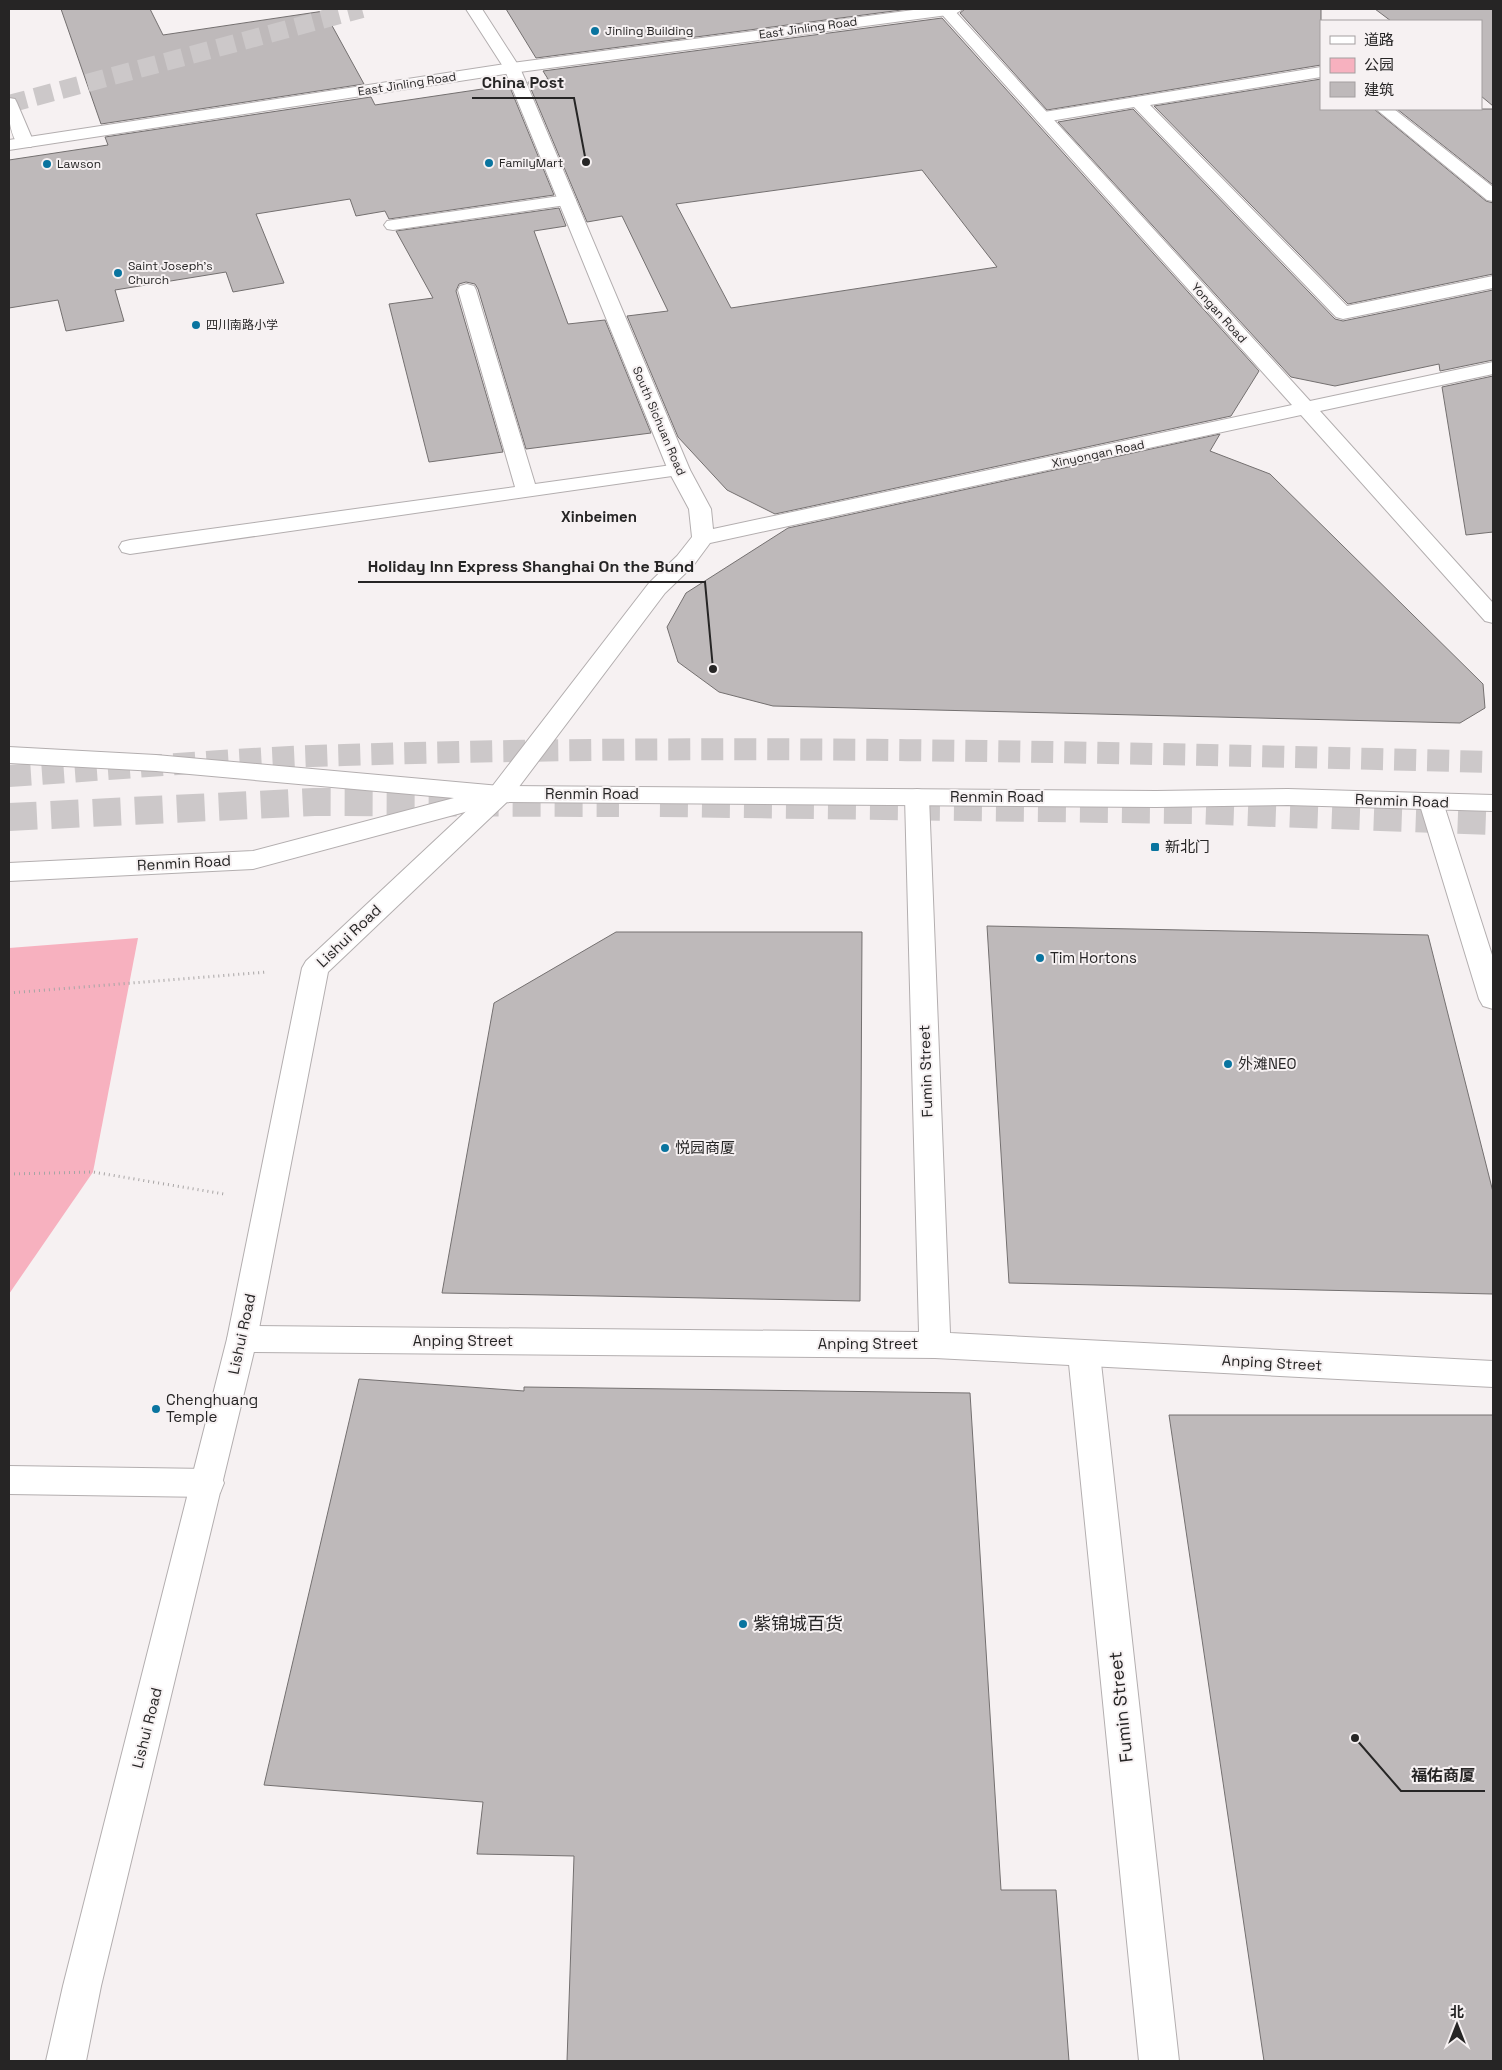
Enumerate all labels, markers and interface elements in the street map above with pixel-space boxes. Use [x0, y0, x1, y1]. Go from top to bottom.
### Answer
street label: East Jinling Road [758, 13, 858, 43]
legend [1320, 20, 1482, 110]
place label: Jinling Building [605, 23, 693, 39]
marker: Jinling Building [589, 25, 601, 37]
text: 道路 [1364, 30, 1394, 49]
text: 公园 [1364, 55, 1394, 74]
callout: China Post [472, 67, 574, 98]
street label: East Jinling Road [357, 68, 457, 100]
text: China Post [482, 72, 564, 93]
text: 建筑 [1364, 80, 1394, 99]
place label: FamilyMart [499, 155, 563, 171]
place label: Lawson [57, 156, 101, 172]
marker: FamilyMart [483, 157, 495, 169]
marker: Lawson [41, 158, 53, 170]
place label: Saint Joseph's Church [128, 258, 213, 288]
marker: Saint Joseph's Church [112, 267, 124, 279]
street label: Yongan Road [1188, 280, 1250, 346]
place label: 四川南路小学 [206, 317, 278, 333]
marker: 四川南路小学 [190, 319, 202, 331]
street label: South Sichuan Road [629, 364, 689, 478]
street label: Xinyongan Road [1050, 436, 1146, 472]
district label: Xinbeimen [561, 507, 637, 526]
callout: Holiday Inn Express Shanghai On the Bund [358, 551, 705, 582]
text: Holiday Inn Express Shanghai On the Bund [368, 556, 694, 577]
street label: Renmin Road [545, 784, 639, 803]
street label: Renmin Road [950, 787, 1044, 806]
street label: Renmin Road [1355, 789, 1449, 812]
place label: 新北门 [1165, 837, 1210, 856]
marker: 新北门 [1149, 841, 1161, 853]
street label: Renmin Road [137, 851, 231, 874]
street label: Lishui Road [312, 900, 385, 971]
place label: Tim Hortons [1050, 948, 1137, 967]
marker: Tim Hortons [1034, 952, 1046, 964]
street label: Fumin Street [914, 1024, 937, 1118]
place label: 外滩NEO [1238, 1054, 1296, 1073]
marker: 外滩NEO [1222, 1058, 1234, 1070]
place label: 悦园商厦 [675, 1138, 735, 1157]
marker: 悦园商厦 [659, 1142, 671, 1154]
street label: Lishui Road [224, 1292, 259, 1376]
street label: Anping Street [413, 1331, 513, 1350]
street label: Anping Street [818, 1334, 918, 1353]
street label: Anping Street [1221, 1350, 1323, 1375]
place label: Chenghuang Temple [166, 1390, 258, 1426]
marker: Chenghuang Temple [150, 1403, 162, 1415]
place label: 紫锦城百货 [753, 1612, 843, 1635]
marker: 紫锦城百货 [737, 1618, 749, 1630]
street label: Fumin Street [1103, 1651, 1138, 1764]
street label: Lishui Road [127, 1686, 166, 1770]
callout: 福佑商厦 [1401, 1760, 1485, 1791]
text: 福佑商厦 [1411, 1765, 1475, 1786]
north arrow [1432, 2000, 1482, 2050]
text: 北 [1450, 2003, 1464, 2021]

